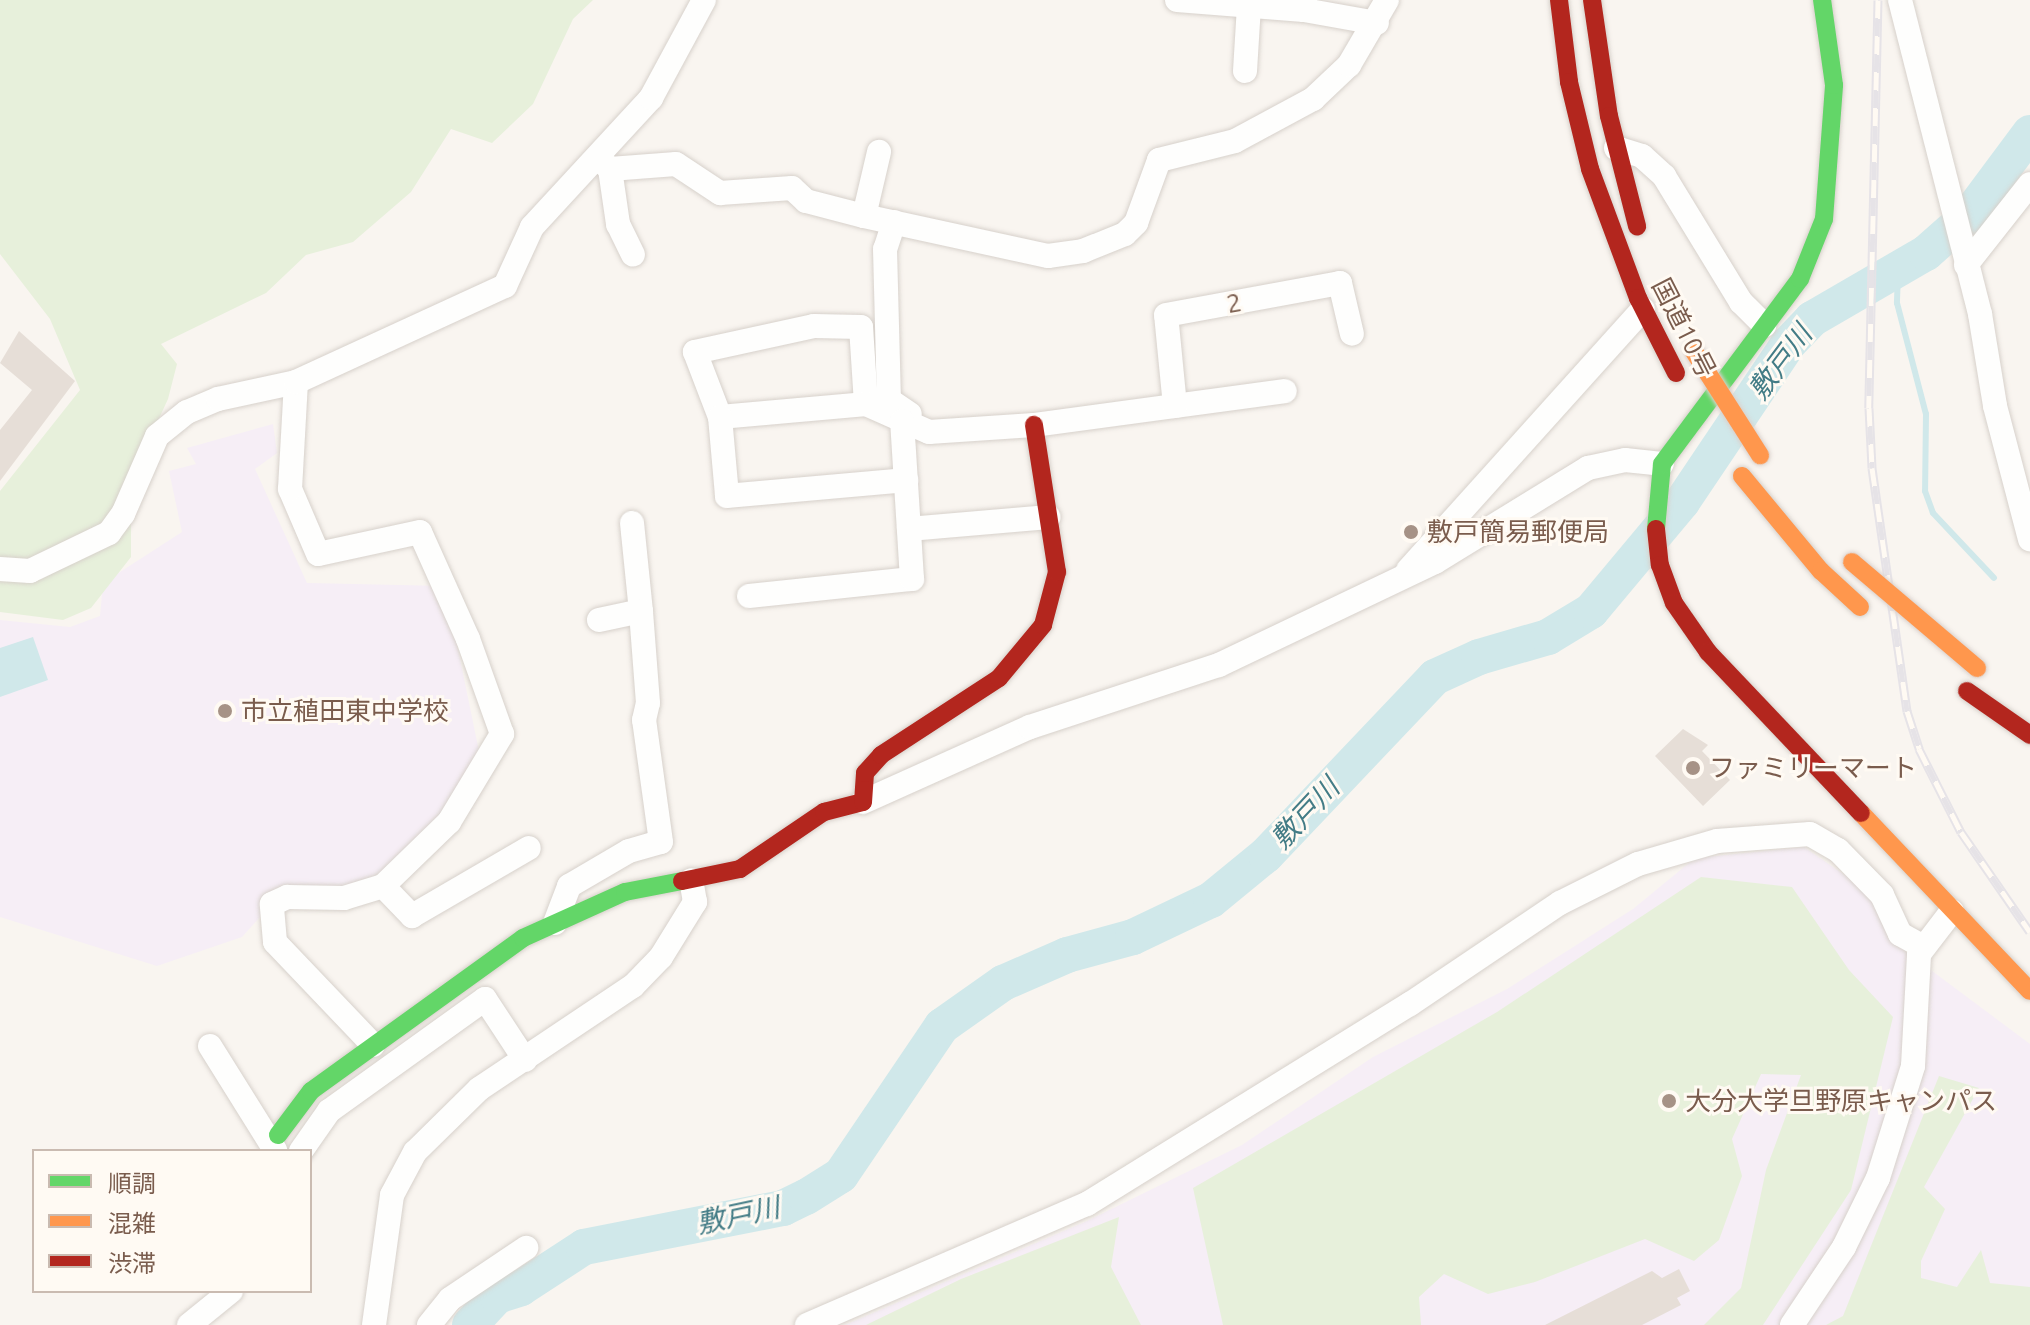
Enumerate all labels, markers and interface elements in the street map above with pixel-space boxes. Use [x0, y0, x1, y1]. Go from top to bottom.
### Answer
street label: 国道10号 [1646, 273, 1722, 383]
street label: 2 [1224, 286, 1244, 320]
water label: 敷戸川 [1741, 318, 1819, 406]
place label: 敷戸簡易郵便局 [1427, 516, 1609, 548]
marker: 敷戸簡易郵便局 [1402, 523, 1420, 541]
place label: 市立稙田東中学校 [241, 695, 449, 727]
marker: 市立稙田東中学校 [216, 702, 234, 720]
place label: ファミリーマート [1709, 752, 1917, 784]
marker: ファミリーマート [1684, 759, 1702, 777]
water label: 敷戸川 [1264, 771, 1346, 855]
place label: 大分大学旦野原キャンパス [1685, 1085, 1997, 1117]
marker: 大分大学旦野原キャンパス [1660, 1092, 1678, 1110]
legend [32, 1149, 312, 1293]
text: 順調 [108, 1170, 156, 1197]
water label: 敷戸川 [693, 1190, 783, 1240]
text: 混雑 [108, 1210, 156, 1237]
text: 渋滞 [108, 1250, 156, 1277]

